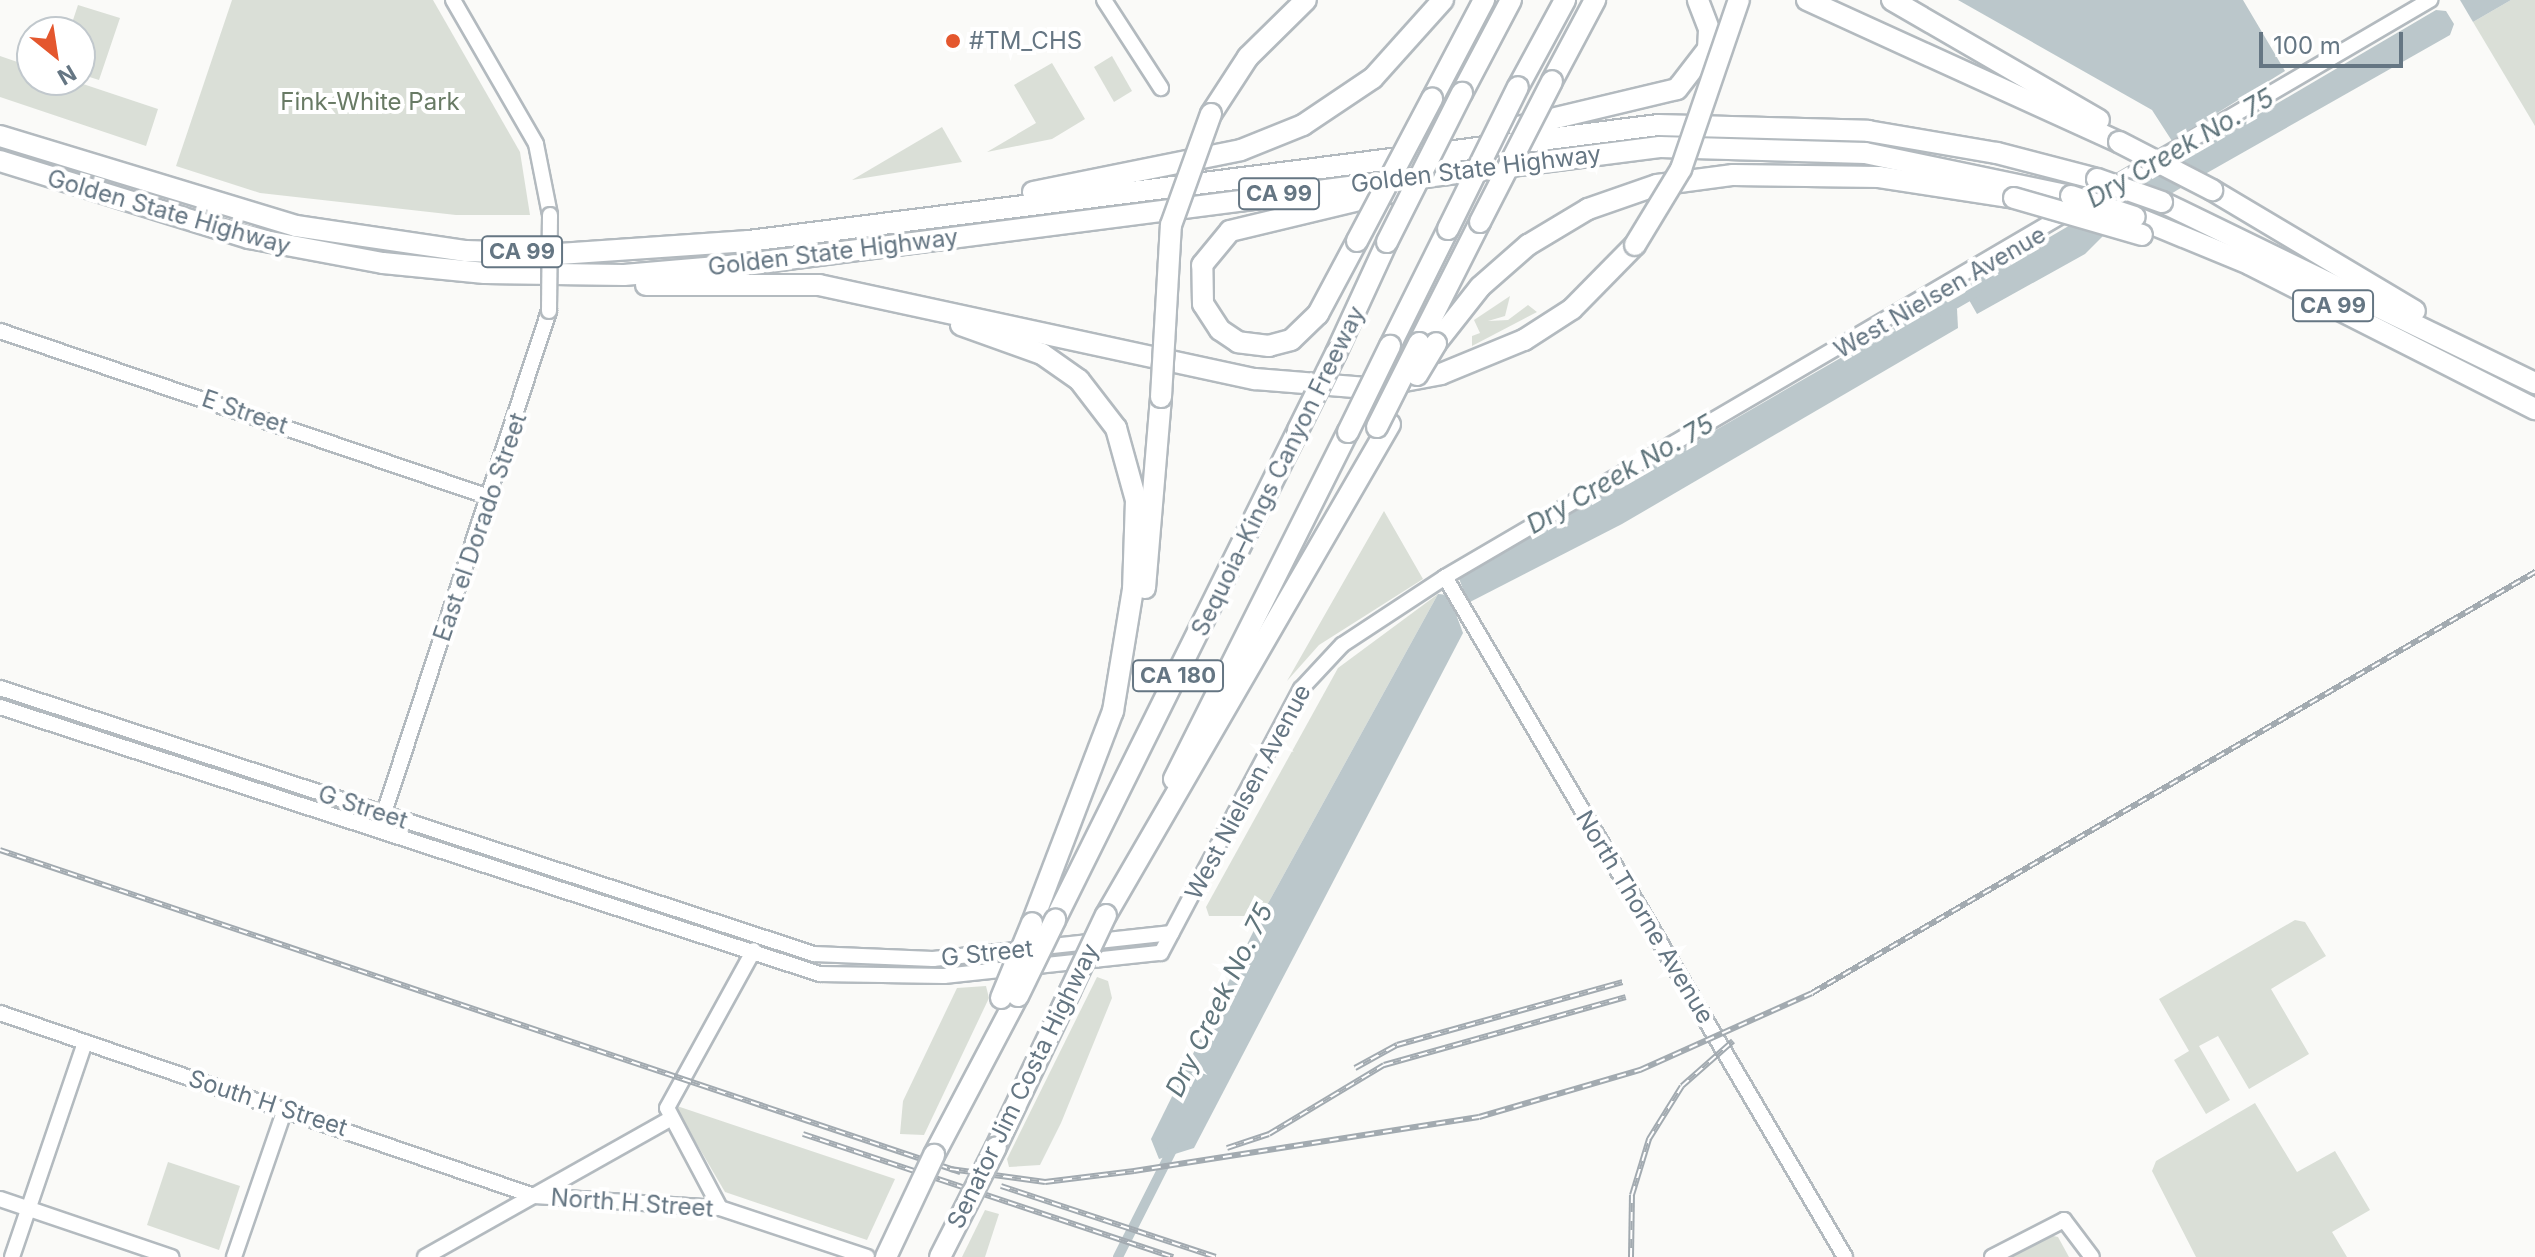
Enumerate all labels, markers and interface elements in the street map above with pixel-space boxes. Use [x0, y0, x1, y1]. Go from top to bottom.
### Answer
north arrow [16, 16, 96, 96]
scale bar [2263, 16, 2407, 66]
place label: #TM_CHS [969, 27, 1082, 55]
text: 100 m [2273, 31, 2341, 60]
marker: #TM_CHS [944, 32, 962, 50]
text: N [53, 60, 81, 91]
water label: Dry Creek No. 75 [2081, 82, 2279, 214]
park label: Fink-White Park [280, 88, 460, 116]
street label: Golden State Highway [1349, 139, 1603, 199]
street label: Golden State Highway [44, 163, 294, 261]
road number: CA 99 [1237, 176, 1321, 212]
street label: West Nielsen Avenue [1829, 220, 2051, 364]
street label: Golden State Highway [706, 222, 960, 282]
road number: CA 99 [480, 234, 564, 270]
road number: CA 99 [2291, 288, 2375, 324]
street label: Sequoia–Kings Canyon Freeway [1185, 301, 1371, 641]
street label: E Street [198, 384, 292, 440]
water label: Dry Creek No. 75 [1521, 408, 1719, 540]
street label: East el Dorado Street [427, 409, 533, 645]
road number: CA 180 [1132, 658, 1224, 694]
street label: West Nielsen Avenue [1179, 680, 1317, 904]
street label: G Street [315, 779, 411, 835]
street label: North Thorne Avenue [1570, 805, 1720, 1029]
water label: Dry Creek No. 75 [1159, 898, 1279, 1102]
street label: G Street [940, 934, 1034, 972]
street label: Senator Jim Costa Highway [941, 939, 1105, 1233]
street label: South H Street [185, 1064, 351, 1142]
street label: North H Street [550, 1183, 714, 1223]

